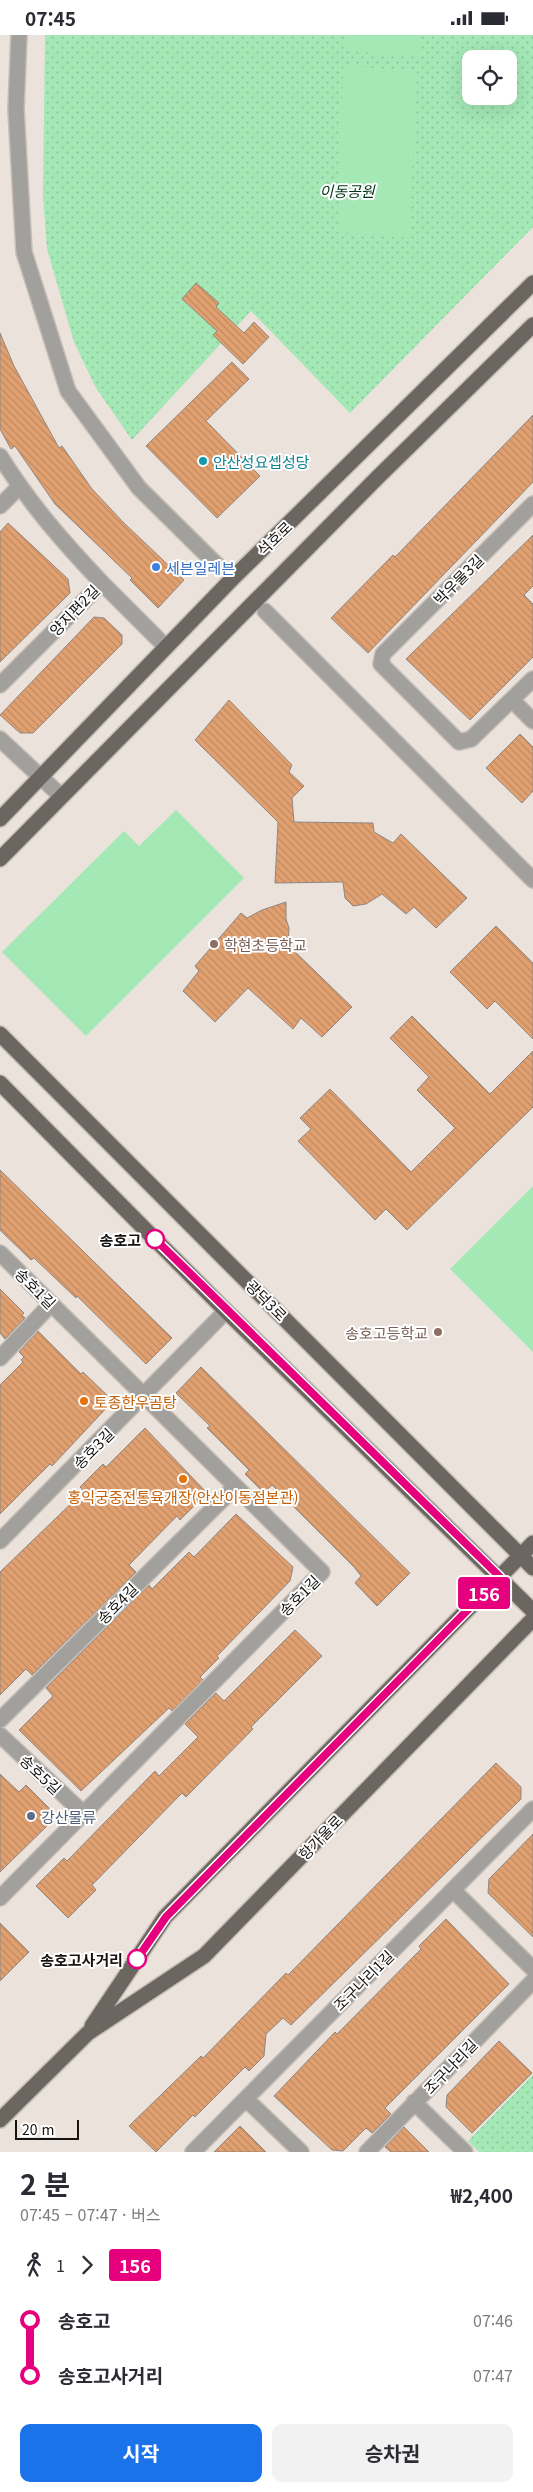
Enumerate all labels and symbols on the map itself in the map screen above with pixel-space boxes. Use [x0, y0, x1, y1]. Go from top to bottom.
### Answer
park label: 이동공원 [319, 180, 376, 201]
place label: 안산성요셉성당 [213, 451, 310, 472]
marker: 안산성요셉성당 [197, 455, 209, 467]
street label: 석호로 [252, 516, 296, 560]
street label: 박우물3길 [428, 549, 488, 609]
place label: 세븐일레븐 [166, 557, 235, 578]
marker: 세븐일레븐 [150, 561, 162, 573]
street label: 양지편2길 [44, 580, 104, 640]
place label: 학현초등학교 [224, 934, 307, 955]
marker: 학현초등학교 [208, 938, 220, 950]
place label: 송호고 [100, 1229, 141, 1250]
marker: 송호고 [145, 1229, 165, 1249]
street label: 송호1길 [11, 1263, 61, 1313]
street label: 광덕3로 [242, 1275, 292, 1325]
place label: 송호고등학교 [345, 1322, 428, 1343]
marker: 송호고등학교 [432, 1326, 444, 1338]
place label: 토종한우곰탕 [94, 1391, 177, 1412]
marker: 토종한우곰탕 [78, 1395, 90, 1407]
street label: 송호3길 [68, 1423, 118, 1473]
marker: 홍익궁중전통육개장(안산이동점본관) [177, 1473, 189, 1485]
place label: 홍익궁중전통육개장(안산이동점본관) [68, 1486, 298, 1507]
street label: 송호1길 [274, 1570, 324, 1620]
line badge: 156 [455, 1577, 513, 1609]
street label: 송호4길 [92, 1578, 142, 1628]
street label: 송호5길 [16, 1749, 66, 1799]
place label: 강산물류 [41, 1806, 96, 1827]
marker: 강산물류 [25, 1810, 37, 1822]
street label: 항가울로 [293, 1810, 347, 1864]
street label: 조구나리1길 [328, 1945, 398, 2015]
place label: 송호고사거리 [40, 1949, 123, 1970]
marker: 송호고사거리 [127, 1949, 147, 1969]
street label: 조구나리길 [418, 2034, 482, 2098]
scale bar [15, 2117, 79, 2140]

